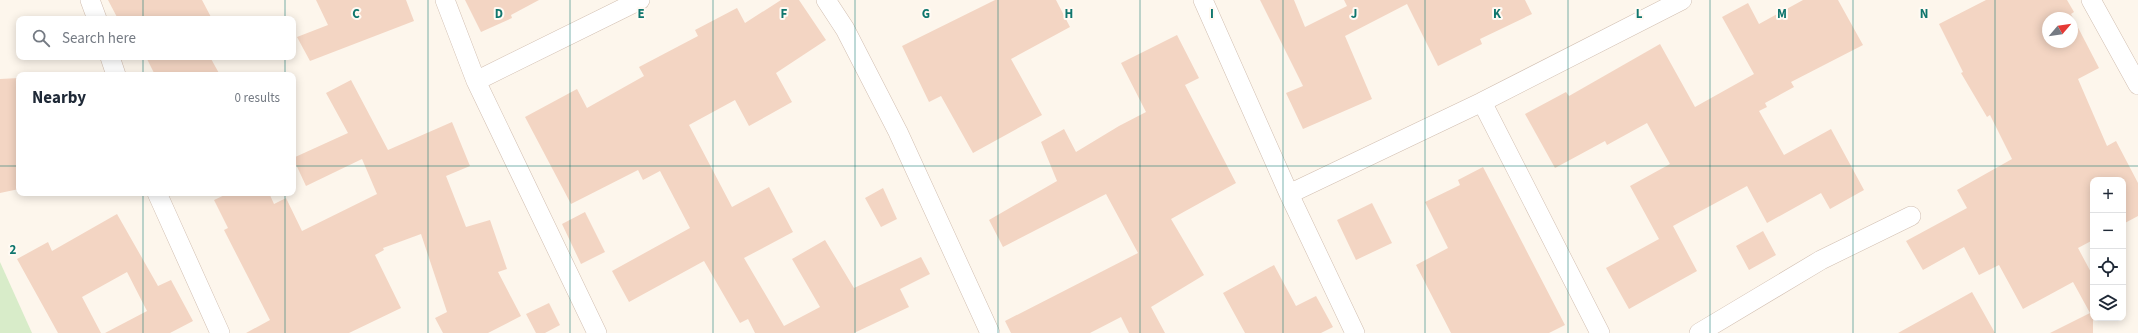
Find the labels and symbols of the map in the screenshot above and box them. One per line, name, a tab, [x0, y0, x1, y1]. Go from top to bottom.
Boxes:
text: C	[352, 5, 360, 23]
text: D	[495, 5, 503, 23]
text: E	[637, 5, 645, 23]
text: F	[781, 5, 788, 23]
text: G	[922, 5, 930, 23]
text: H	[1065, 5, 1073, 23]
text: I	[1210, 5, 1214, 23]
text: J	[1351, 5, 1357, 23]
text: K	[1493, 5, 1502, 23]
text: L	[1636, 5, 1643, 23]
text: M	[1777, 5, 1787, 23]
text: N	[1920, 5, 1928, 23]
north arrow	[2042, 12, 2078, 48]
text: 2	[10, 241, 17, 259]

